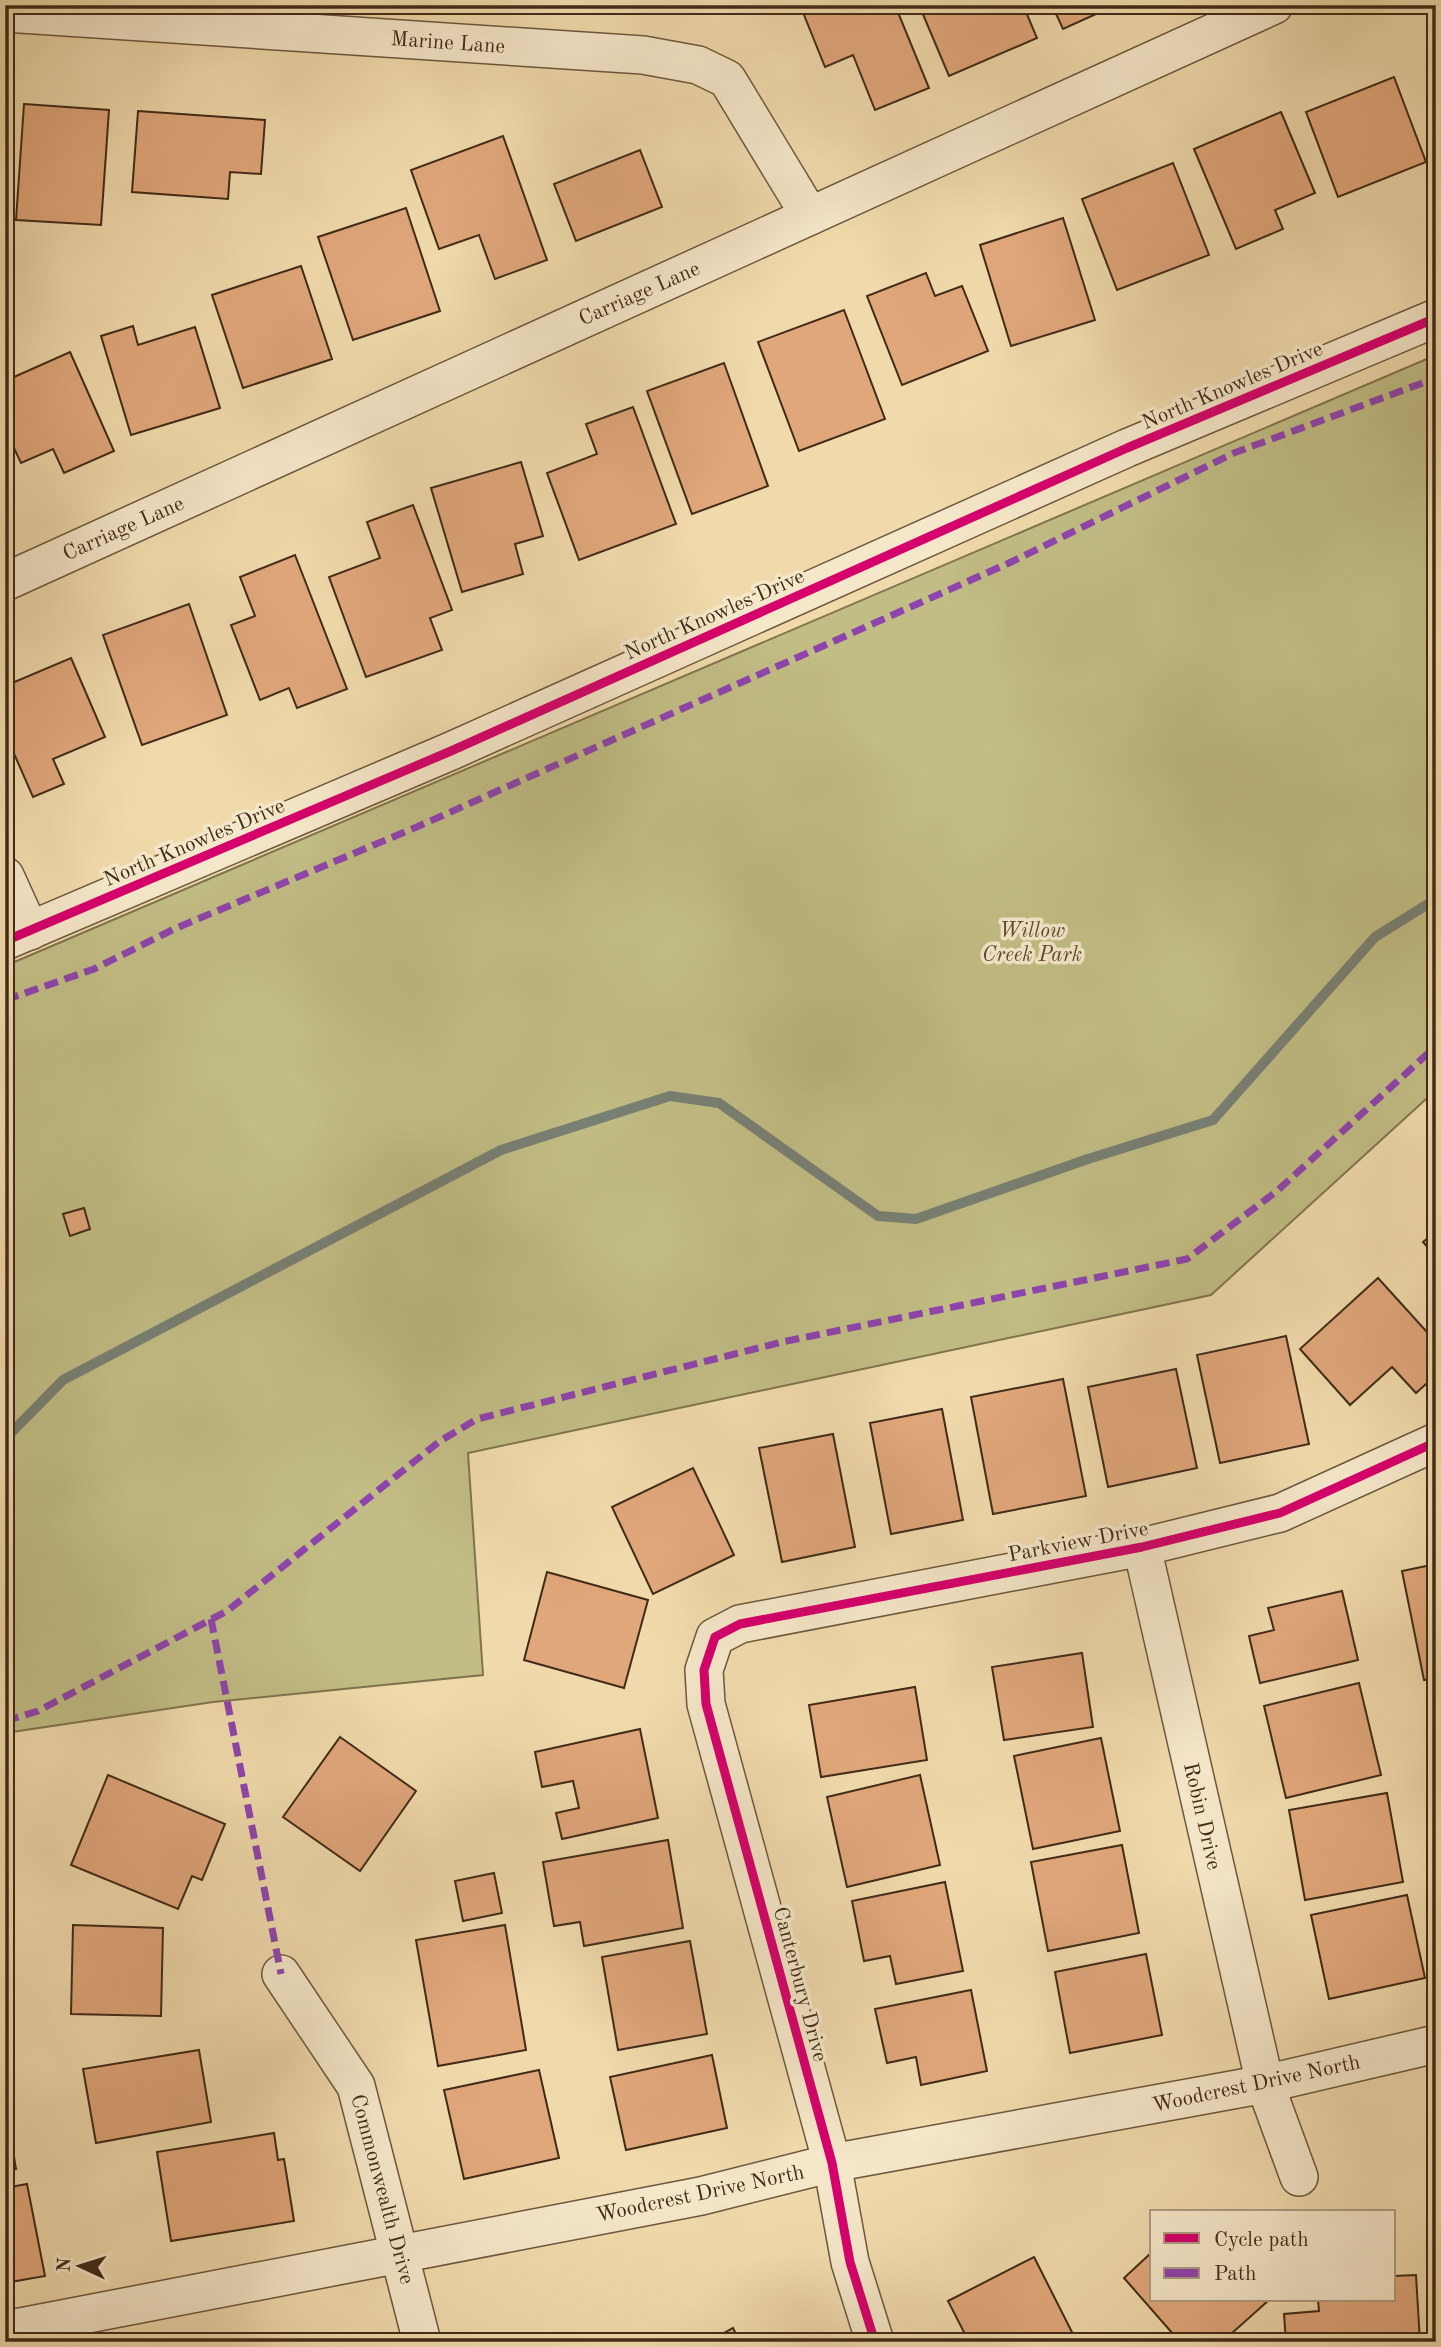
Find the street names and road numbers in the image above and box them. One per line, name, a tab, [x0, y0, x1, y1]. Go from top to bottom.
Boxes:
street label: Marine Lane	[390, 29, 506, 58]
street label: Carriage Lane	[576, 258, 703, 330]
street label: North Knowles Drive	[1139, 339, 1326, 434]
street label: Carriage Lane	[60, 493, 187, 565]
street label: North Knowles Drive	[622, 566, 808, 664]
street label: North Knowles Drive	[101, 796, 288, 891]
street label: Parkview Drive	[1006, 1519, 1150, 1566]
street label: Robin Drive	[1179, 1761, 1224, 1872]
street label: Canterbury Drive	[769, 1905, 830, 2064]
street label: Woodcrest Drive North	[1150, 2052, 1362, 2117]
street label: Commonwealth Drive	[346, 2092, 417, 2287]
street label: Woodcrest Drive North	[594, 2162, 806, 2227]

